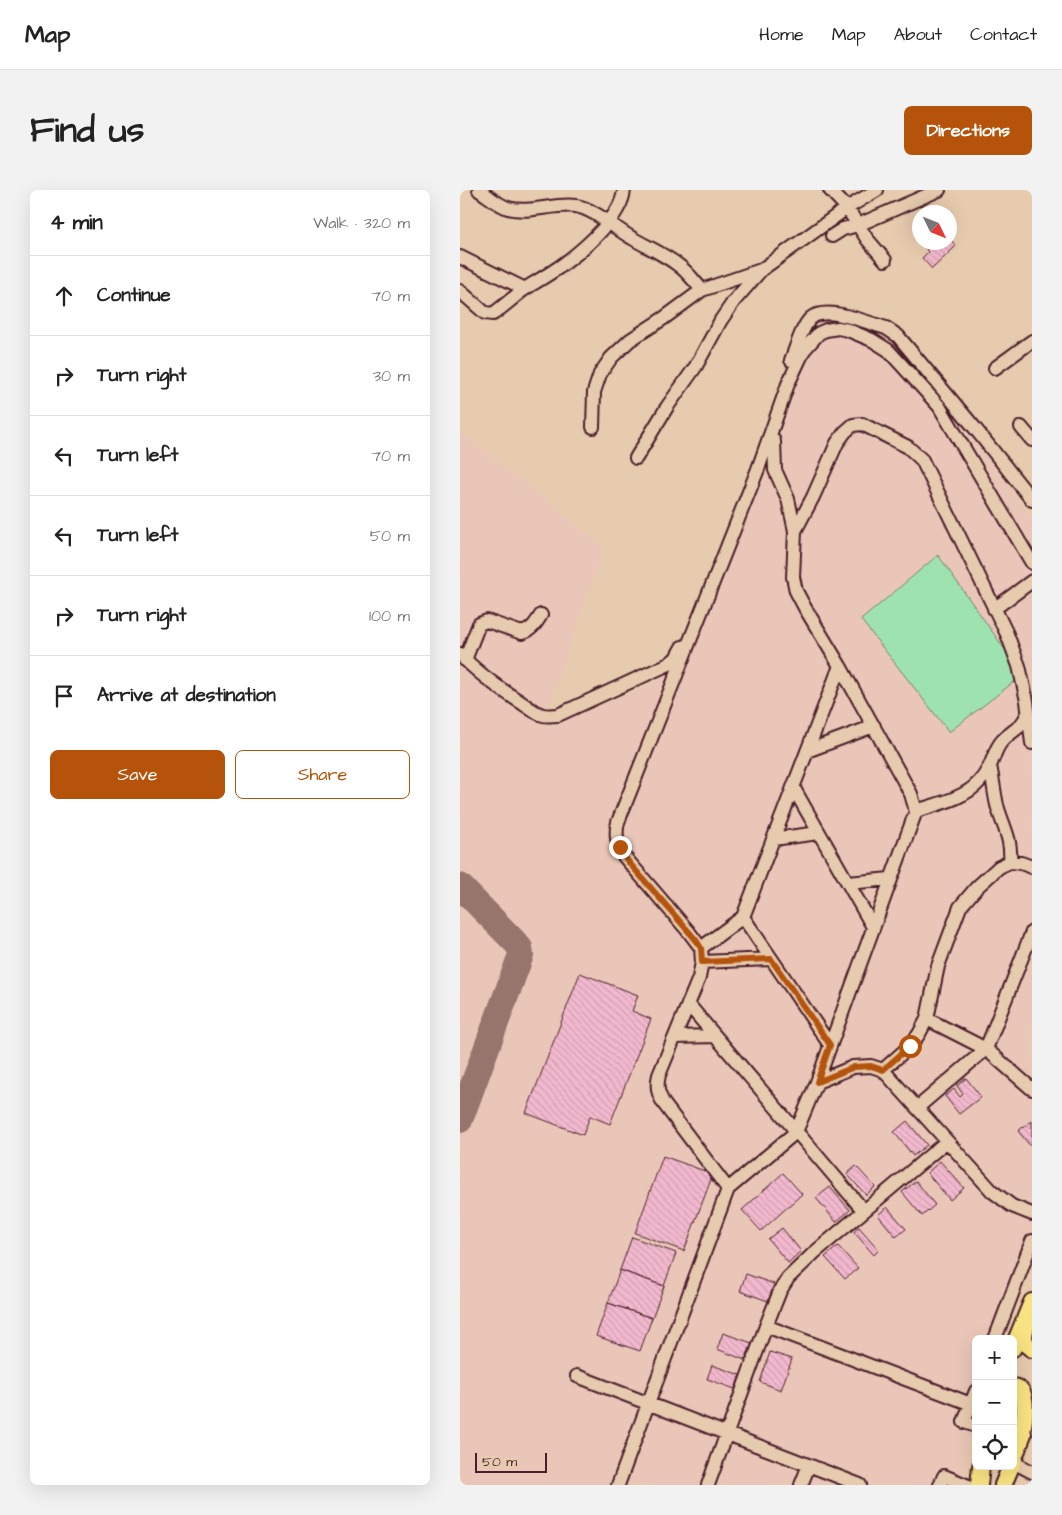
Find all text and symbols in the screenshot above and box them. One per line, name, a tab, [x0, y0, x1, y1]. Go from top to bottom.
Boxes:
text: Map	[25, 18, 70, 52]
text: Home	[759, 22, 804, 47]
text: Map	[832, 22, 866, 47]
text: About	[894, 22, 942, 47]
text: Contact	[970, 22, 1037, 47]
text: Find us	[30, 106, 144, 155]
button: Directions	[904, 106, 1032, 155]
north arrow	[912, 205, 957, 250]
text: 4 min	[50, 208, 103, 237]
text: Walk · 320 m	[313, 212, 410, 234]
icon: ahead	[50, 282, 78, 310]
text: Continue	[97, 282, 171, 309]
text: 70 m	[371, 285, 410, 307]
icon: right	[50, 362, 78, 390]
text: Turn right	[97, 362, 186, 389]
text: 30 m	[373, 365, 410, 387]
icon: left	[50, 442, 78, 470]
text: Turn left	[97, 442, 178, 469]
text: 70 m	[371, 445, 410, 467]
icon: left	[50, 522, 78, 550]
text: Turn left	[97, 522, 178, 549]
text: 50 m	[370, 525, 410, 547]
icon: right	[50, 602, 78, 630]
text: Turn right	[97, 602, 186, 629]
text: 100 m	[369, 605, 410, 627]
icon: arrive	[50, 682, 78, 710]
text: Arrive at destination	[97, 682, 276, 709]
button: Save	[50, 750, 225, 799]
button: Share	[235, 750, 410, 799]
route end	[609, 836, 632, 859]
route start	[899, 1035, 922, 1058]
map controls	[972, 1335, 1017, 1470]
button: +	[972, 1335, 1017, 1380]
button: −	[972, 1380, 1017, 1425]
button: locate	[972, 1425, 1017, 1470]
scale bar	[475, 1450, 548, 1473]
text: 50 m	[482, 1452, 517, 1472]

